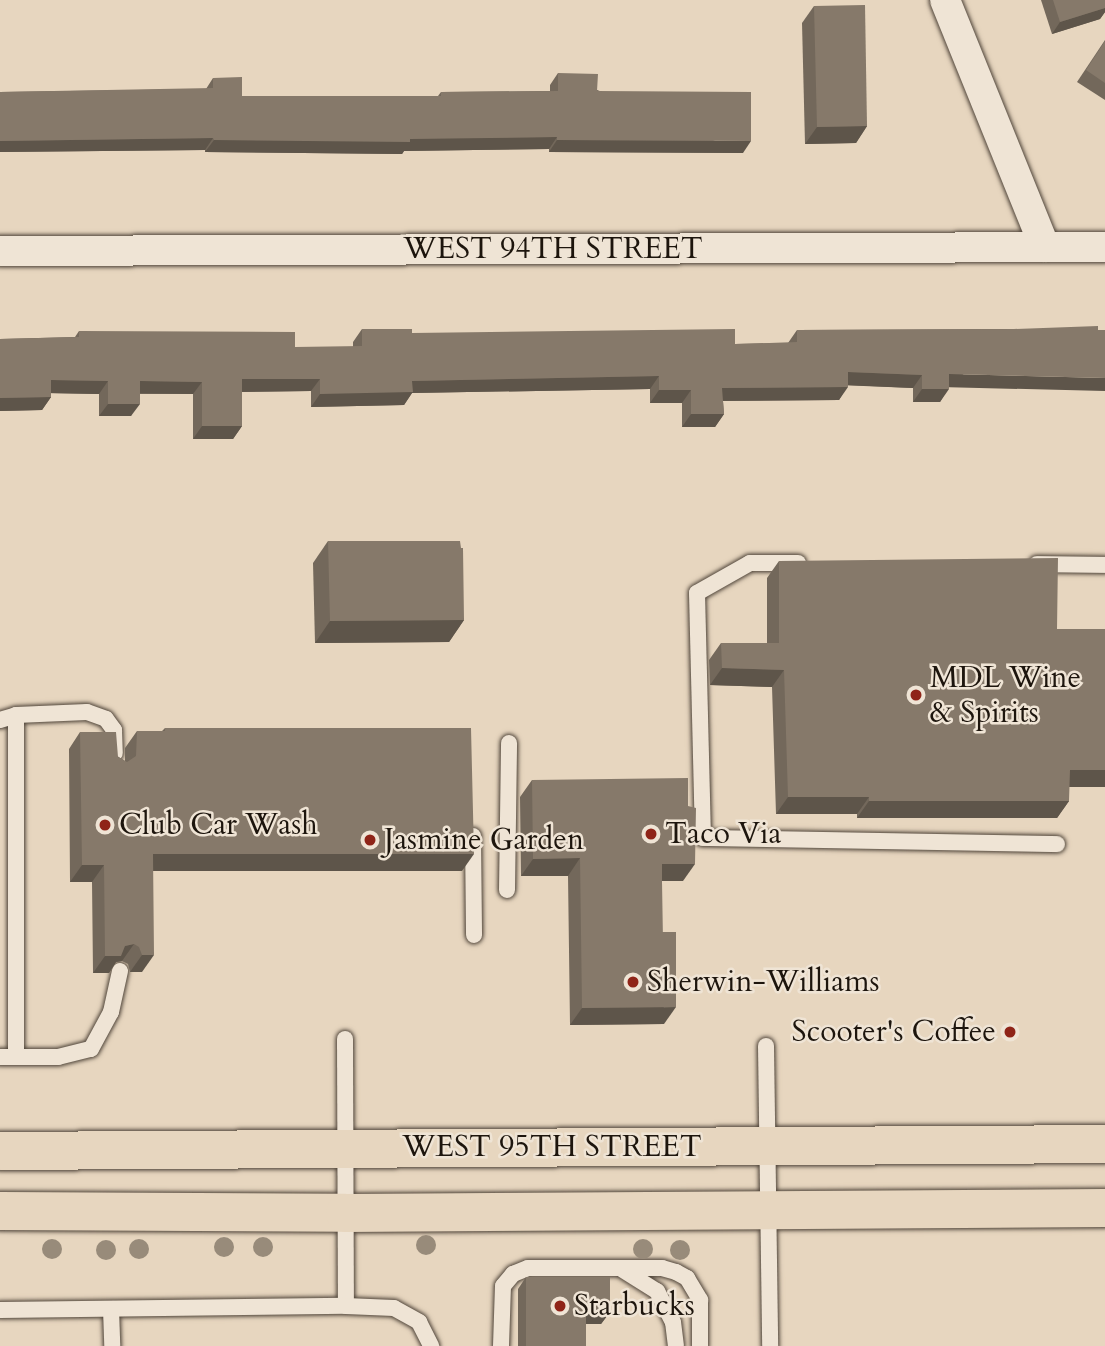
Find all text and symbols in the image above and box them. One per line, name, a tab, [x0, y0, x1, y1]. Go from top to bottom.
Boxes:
street label: WEST 94TH STREET	[403, 231, 703, 267]
place label: MDL Wine & Spirits	[930, 660, 1081, 730]
marker: MDL Wine & Spirits	[908, 687, 924, 703]
place label: Club Car Wash	[119, 807, 318, 843]
place label: Taco Via	[665, 816, 781, 852]
marker: Club Car Wash	[97, 817, 113, 833]
place label: Jasmine Garden	[384, 822, 584, 858]
marker: Taco Via	[643, 826, 659, 842]
marker: Jasmine Garden	[362, 832, 378, 848]
place label: Sherwin-Williams	[647, 964, 880, 1000]
marker: Sherwin-Williams	[625, 974, 641, 990]
place label: Scooter's Coffee	[791, 1014, 996, 1050]
marker: Scooter's Coffee	[1002, 1024, 1018, 1040]
street label: WEST 95TH STREET	[402, 1129, 702, 1165]
place label: Starbucks	[574, 1288, 695, 1324]
marker: Starbucks	[552, 1298, 568, 1314]

